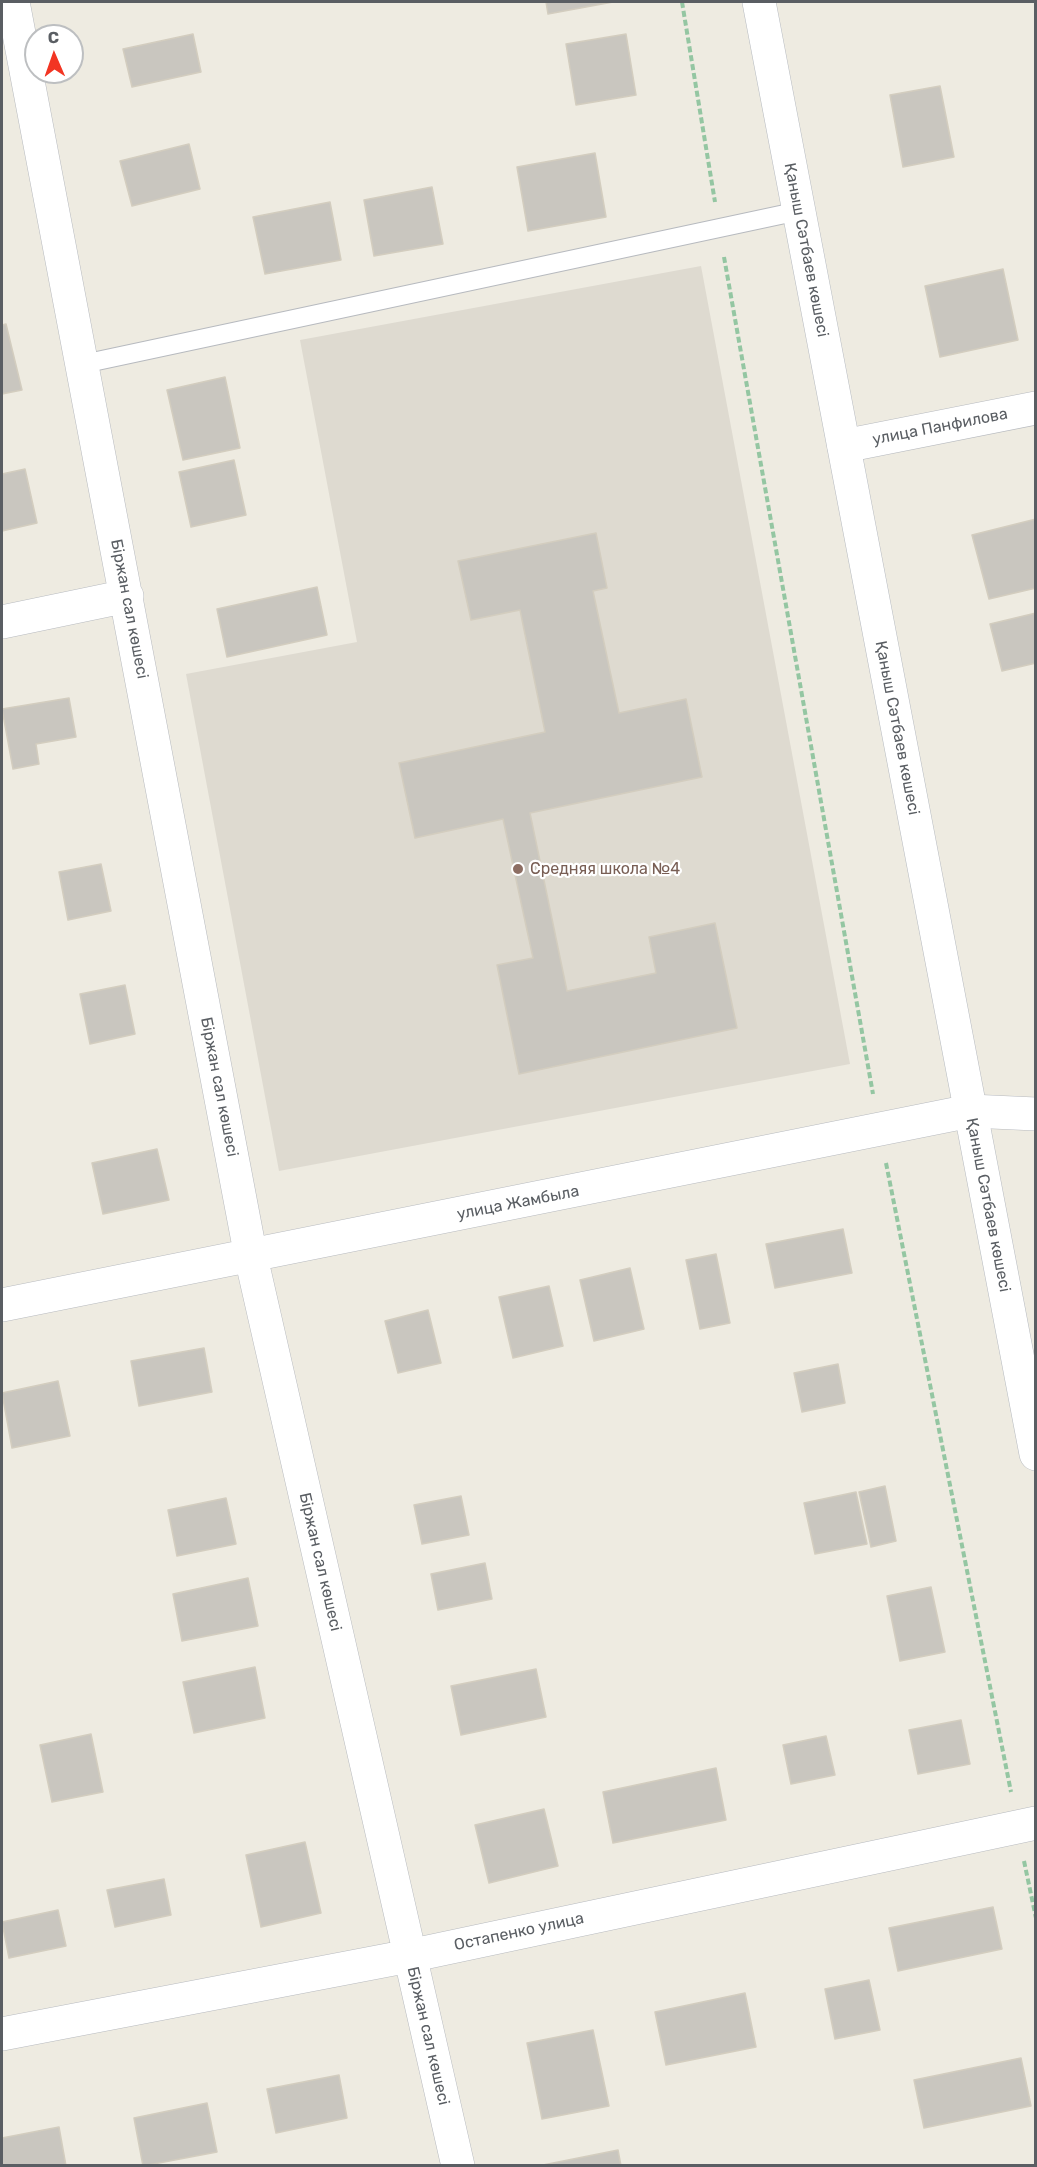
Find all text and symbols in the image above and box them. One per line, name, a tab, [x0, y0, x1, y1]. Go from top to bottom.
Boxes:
north arrow	[24, 24, 84, 84]
text: С	[47, 28, 59, 47]
street label: Қаныш Сәтбаев көшесі	[780, 161, 832, 339]
street label: улица Панфилова	[871, 404, 1009, 450]
street label: Біржан сал көшесі	[106, 538, 152, 680]
street label: Қаныш Сәтбаев көшесі	[871, 639, 923, 817]
place label: Средняя школа №4	[530, 859, 680, 879]
marker: Средняя школа №4	[511, 862, 525, 876]
street label: Біржан сал көшесі	[196, 1016, 242, 1158]
street label: Қаныш Сәтбаев көшесі	[962, 1116, 1014, 1294]
street label: улица Жамбыла	[455, 1182, 581, 1224]
street label: Біржан сал көшесі	[295, 1491, 345, 1633]
street label: Остапенко улица	[452, 1909, 586, 1955]
street label: Біржан сал көшесі	[403, 1965, 453, 2107]

